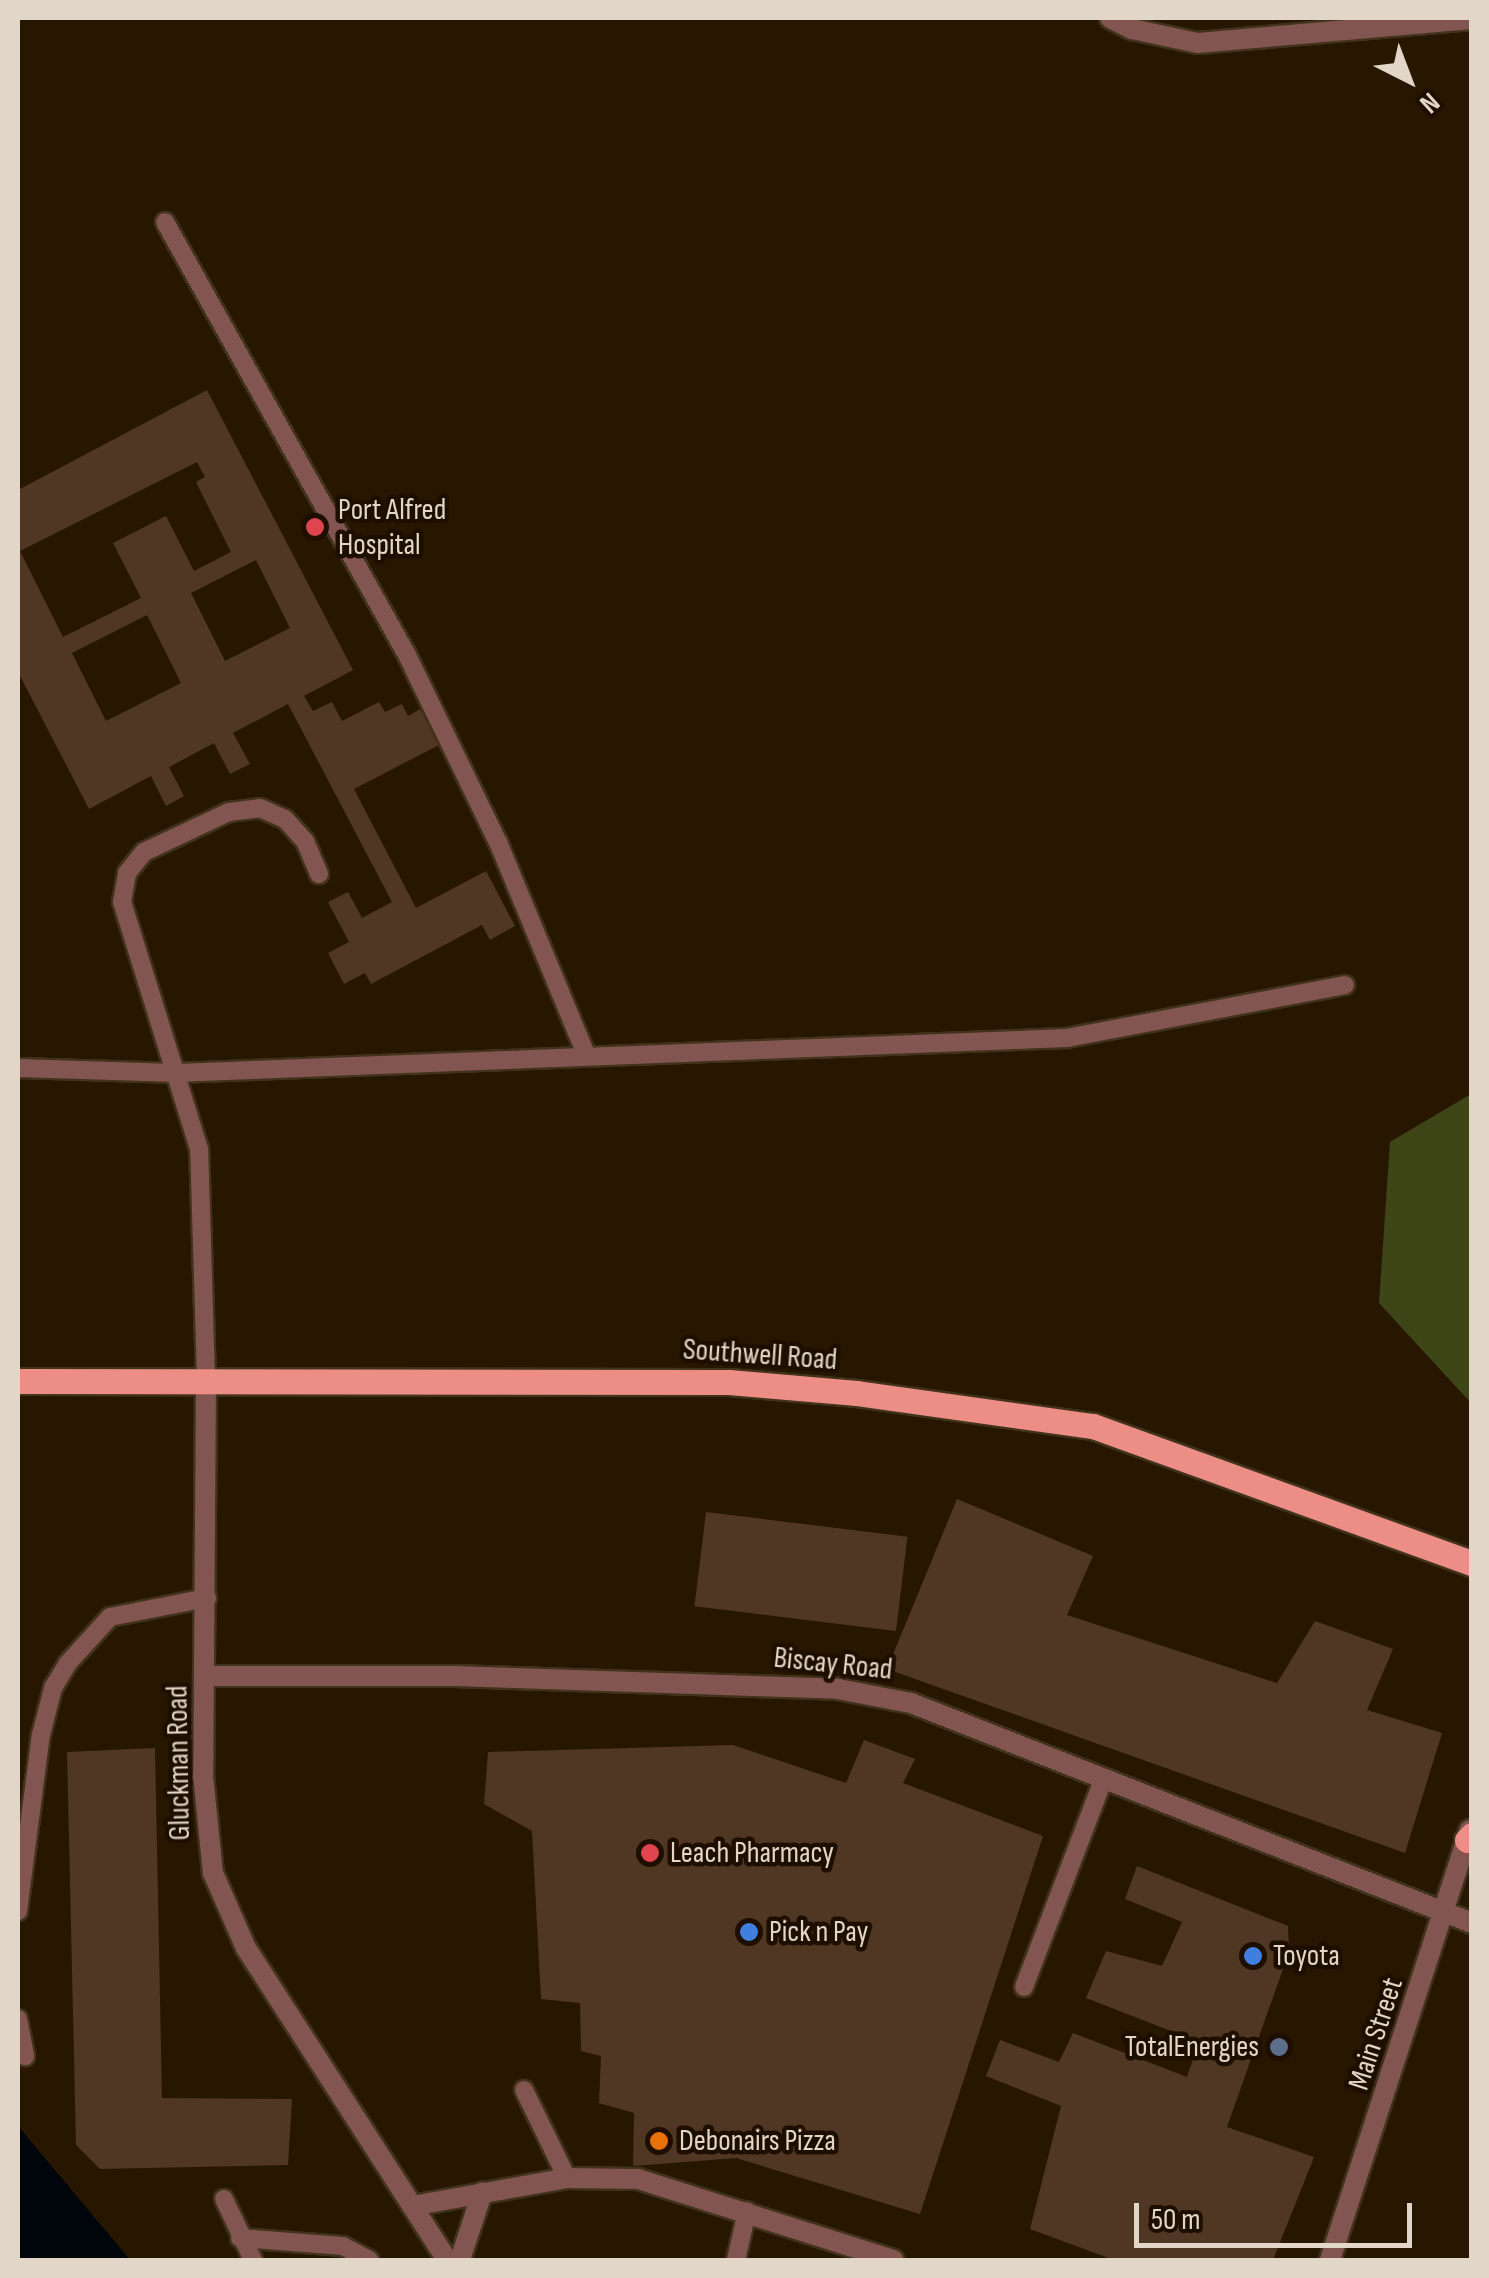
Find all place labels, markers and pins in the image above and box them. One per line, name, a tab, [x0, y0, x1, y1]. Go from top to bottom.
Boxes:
place label: Port Alfred Hospital	[338, 492, 446, 562]
marker: Port Alfred Hospital	[302, 514, 328, 540]
place label: Leach Pharmacy	[670, 1835, 834, 1871]
marker: Leach Pharmacy	[639, 1842, 661, 1864]
place label: Pick n Pay	[769, 1914, 868, 1950]
marker: Pick n Pay	[738, 1921, 760, 1943]
place label: Toyota	[1273, 1938, 1340, 1974]
marker: Toyota	[1242, 1945, 1264, 1967]
place label: TotalEnergies	[1125, 2029, 1259, 2065]
marker: TotalEnergies	[1268, 2036, 1290, 2058]
place label: Debonairs Pizza	[679, 2123, 836, 2159]
marker: Debonairs Pizza	[648, 2130, 670, 2152]

